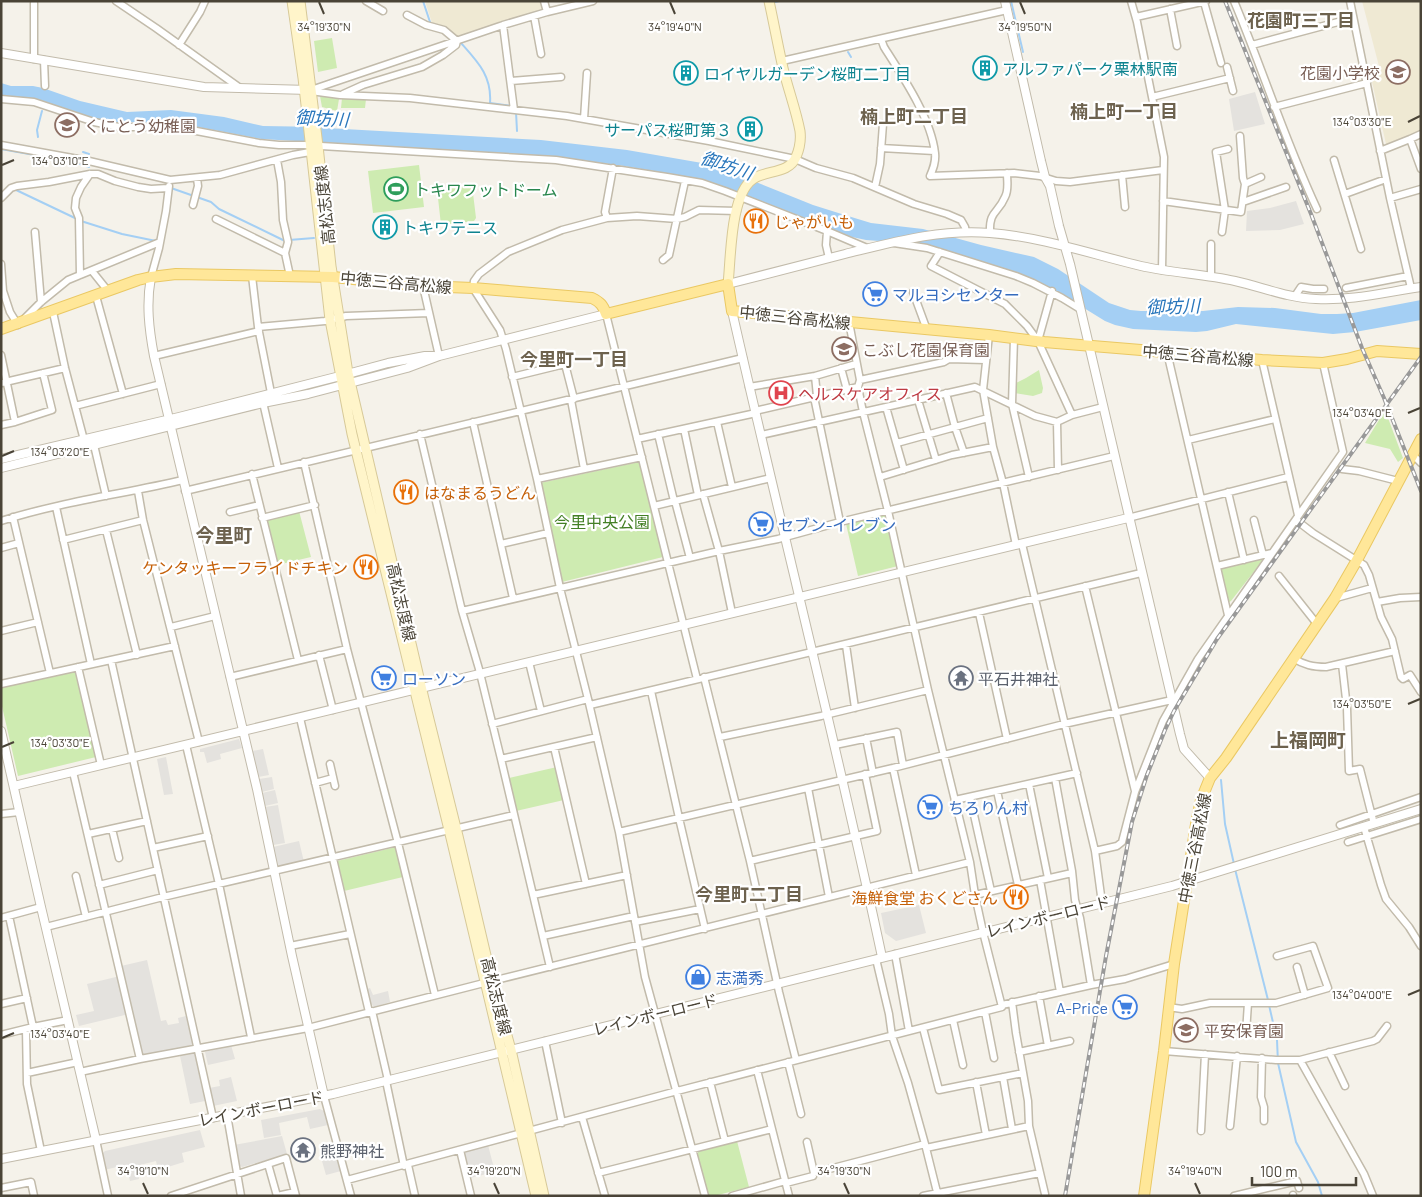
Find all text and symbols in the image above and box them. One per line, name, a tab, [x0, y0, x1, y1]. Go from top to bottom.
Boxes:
district label: 花園町三丁目	[1247, 9, 1355, 31]
text: 34°19'30"N	[297, 19, 351, 33]
text: 34°19'40"N	[648, 19, 702, 33]
text: 34°19'50"N	[998, 19, 1052, 33]
building icon: アルファパーク栗林駅南	[972, 55, 998, 81]
place label: アルファパーク栗林駅南	[1002, 59, 1178, 78]
school or university icon: 花園小学校	[1385, 59, 1411, 85]
building icon: ロイヤルガーデン桜町二丁目	[673, 60, 699, 86]
place label: 花園小学校	[1300, 63, 1380, 82]
place label: ロイヤルガーデン桜町二丁目	[704, 64, 911, 83]
district label: 楠上町一丁目	[1070, 100, 1178, 122]
district label: 楠上町二丁目	[860, 105, 968, 127]
water label: 御坊川	[294, 106, 352, 131]
school or university icon: くにとう幼稚園	[54, 112, 80, 138]
text: 134°03'30"E	[1332, 114, 1392, 128]
place label: くにとう幼稚園	[84, 116, 196, 135]
building icon: サーパス桜町第３	[737, 116, 763, 142]
place label: サーパス桜町第３	[604, 120, 732, 139]
water label: 御坊川	[698, 146, 758, 184]
text: 134°03'10"E	[31, 153, 89, 167]
street label: 高松志度線	[310, 164, 338, 246]
sports icon: トキワフットドーム	[383, 176, 409, 202]
place label: トキワフットドーム	[414, 180, 558, 199]
restaurant icon: じゃがいも	[743, 208, 769, 234]
place label: じゃがいも	[774, 212, 854, 231]
building icon: トキワテニス	[372, 214, 398, 240]
place label: トキワテニス	[402, 218, 498, 237]
street label: 中徳三谷高松線	[339, 268, 453, 296]
supermarket icon: マルヨシセンター	[862, 281, 888, 307]
place label: マルヨシセンター	[892, 285, 1020, 304]
water label: 御坊川	[1146, 294, 1202, 318]
street label: 中徳三谷高松線	[738, 302, 852, 332]
school or university icon: こぶし花園保育園	[831, 336, 857, 362]
place label: こぶし花園保育園	[862, 340, 990, 359]
street label: 中徳三谷高松線	[1141, 341, 1255, 369]
district label: 今里町一丁目	[520, 348, 628, 370]
hospital icon: ヘルスケアオフィス	[768, 380, 794, 406]
place label: ヘルスケアオフィス	[798, 384, 942, 403]
text: 134°03'40"E	[1332, 405, 1392, 419]
text: 134°03'20"E	[30, 444, 90, 458]
restaurant icon: はなまるうどん	[393, 479, 419, 505]
place label: はなまるうどん	[424, 483, 536, 502]
supermarket icon: セブン-イレブン	[748, 511, 774, 537]
park label: 今里中央公園	[554, 512, 650, 531]
place label: セブン-イレブン	[778, 515, 896, 534]
district label: 今里町	[195, 523, 253, 546]
restaurant icon: ケンタッキーフライドチキン	[353, 554, 379, 580]
place label: ケンタッキーフライドチキン	[142, 558, 348, 577]
street label: 高松志度線	[384, 561, 420, 643]
supermarket icon: ローソン	[371, 665, 397, 691]
temple icon: 平石井神社	[948, 665, 974, 691]
place label: ローソン	[402, 669, 466, 688]
place label: 平石井神社	[978, 669, 1058, 688]
text: 134°03'50"E	[1332, 696, 1392, 710]
district label: 上福岡町	[1270, 728, 1346, 751]
text: 134°03'30"E	[30, 735, 90, 749]
street label: 中徳三谷高松線	[1174, 791, 1214, 905]
supermarket icon: ちろりん村	[917, 794, 943, 820]
place label: ちろりん村	[948, 798, 1028, 817]
district label: 今里町二丁目	[695, 883, 803, 905]
restaurant icon: 海鮮食堂 おくどさん	[1003, 884, 1029, 910]
place label: 海鮮食堂 おくどさん	[851, 888, 998, 907]
street label: レインボーロード	[984, 891, 1112, 941]
street label: 高松志度線	[478, 955, 516, 1037]
shop icon: 志満秀	[685, 964, 711, 990]
place label: 志満秀	[716, 968, 764, 987]
text: 134°04'00"E	[1332, 987, 1392, 1001]
street label: レインボーロード	[591, 989, 719, 1039]
supermarket icon: A-Price	[1112, 994, 1138, 1020]
place label: A-Price	[1056, 998, 1108, 1017]
school or university icon: 平安保育園	[1173, 1017, 1199, 1043]
place label: 平安保育園	[1204, 1021, 1284, 1040]
text: 134°03'40"E	[30, 1026, 90, 1040]
street label: レインボーロード	[196, 1086, 326, 1130]
temple icon: 熊野神社	[290, 1137, 316, 1163]
place label: 熊野神社	[320, 1141, 384, 1160]
scale bar	[1252, 1154, 1356, 1186]
text: 100 m	[1260, 1162, 1298, 1180]
text: 34°19'10"N	[117, 1163, 169, 1177]
text: 34°19'20"N	[467, 1163, 521, 1177]
text: 34°19'30"N	[817, 1163, 871, 1177]
text: 34°19'40"N	[1168, 1163, 1222, 1177]

